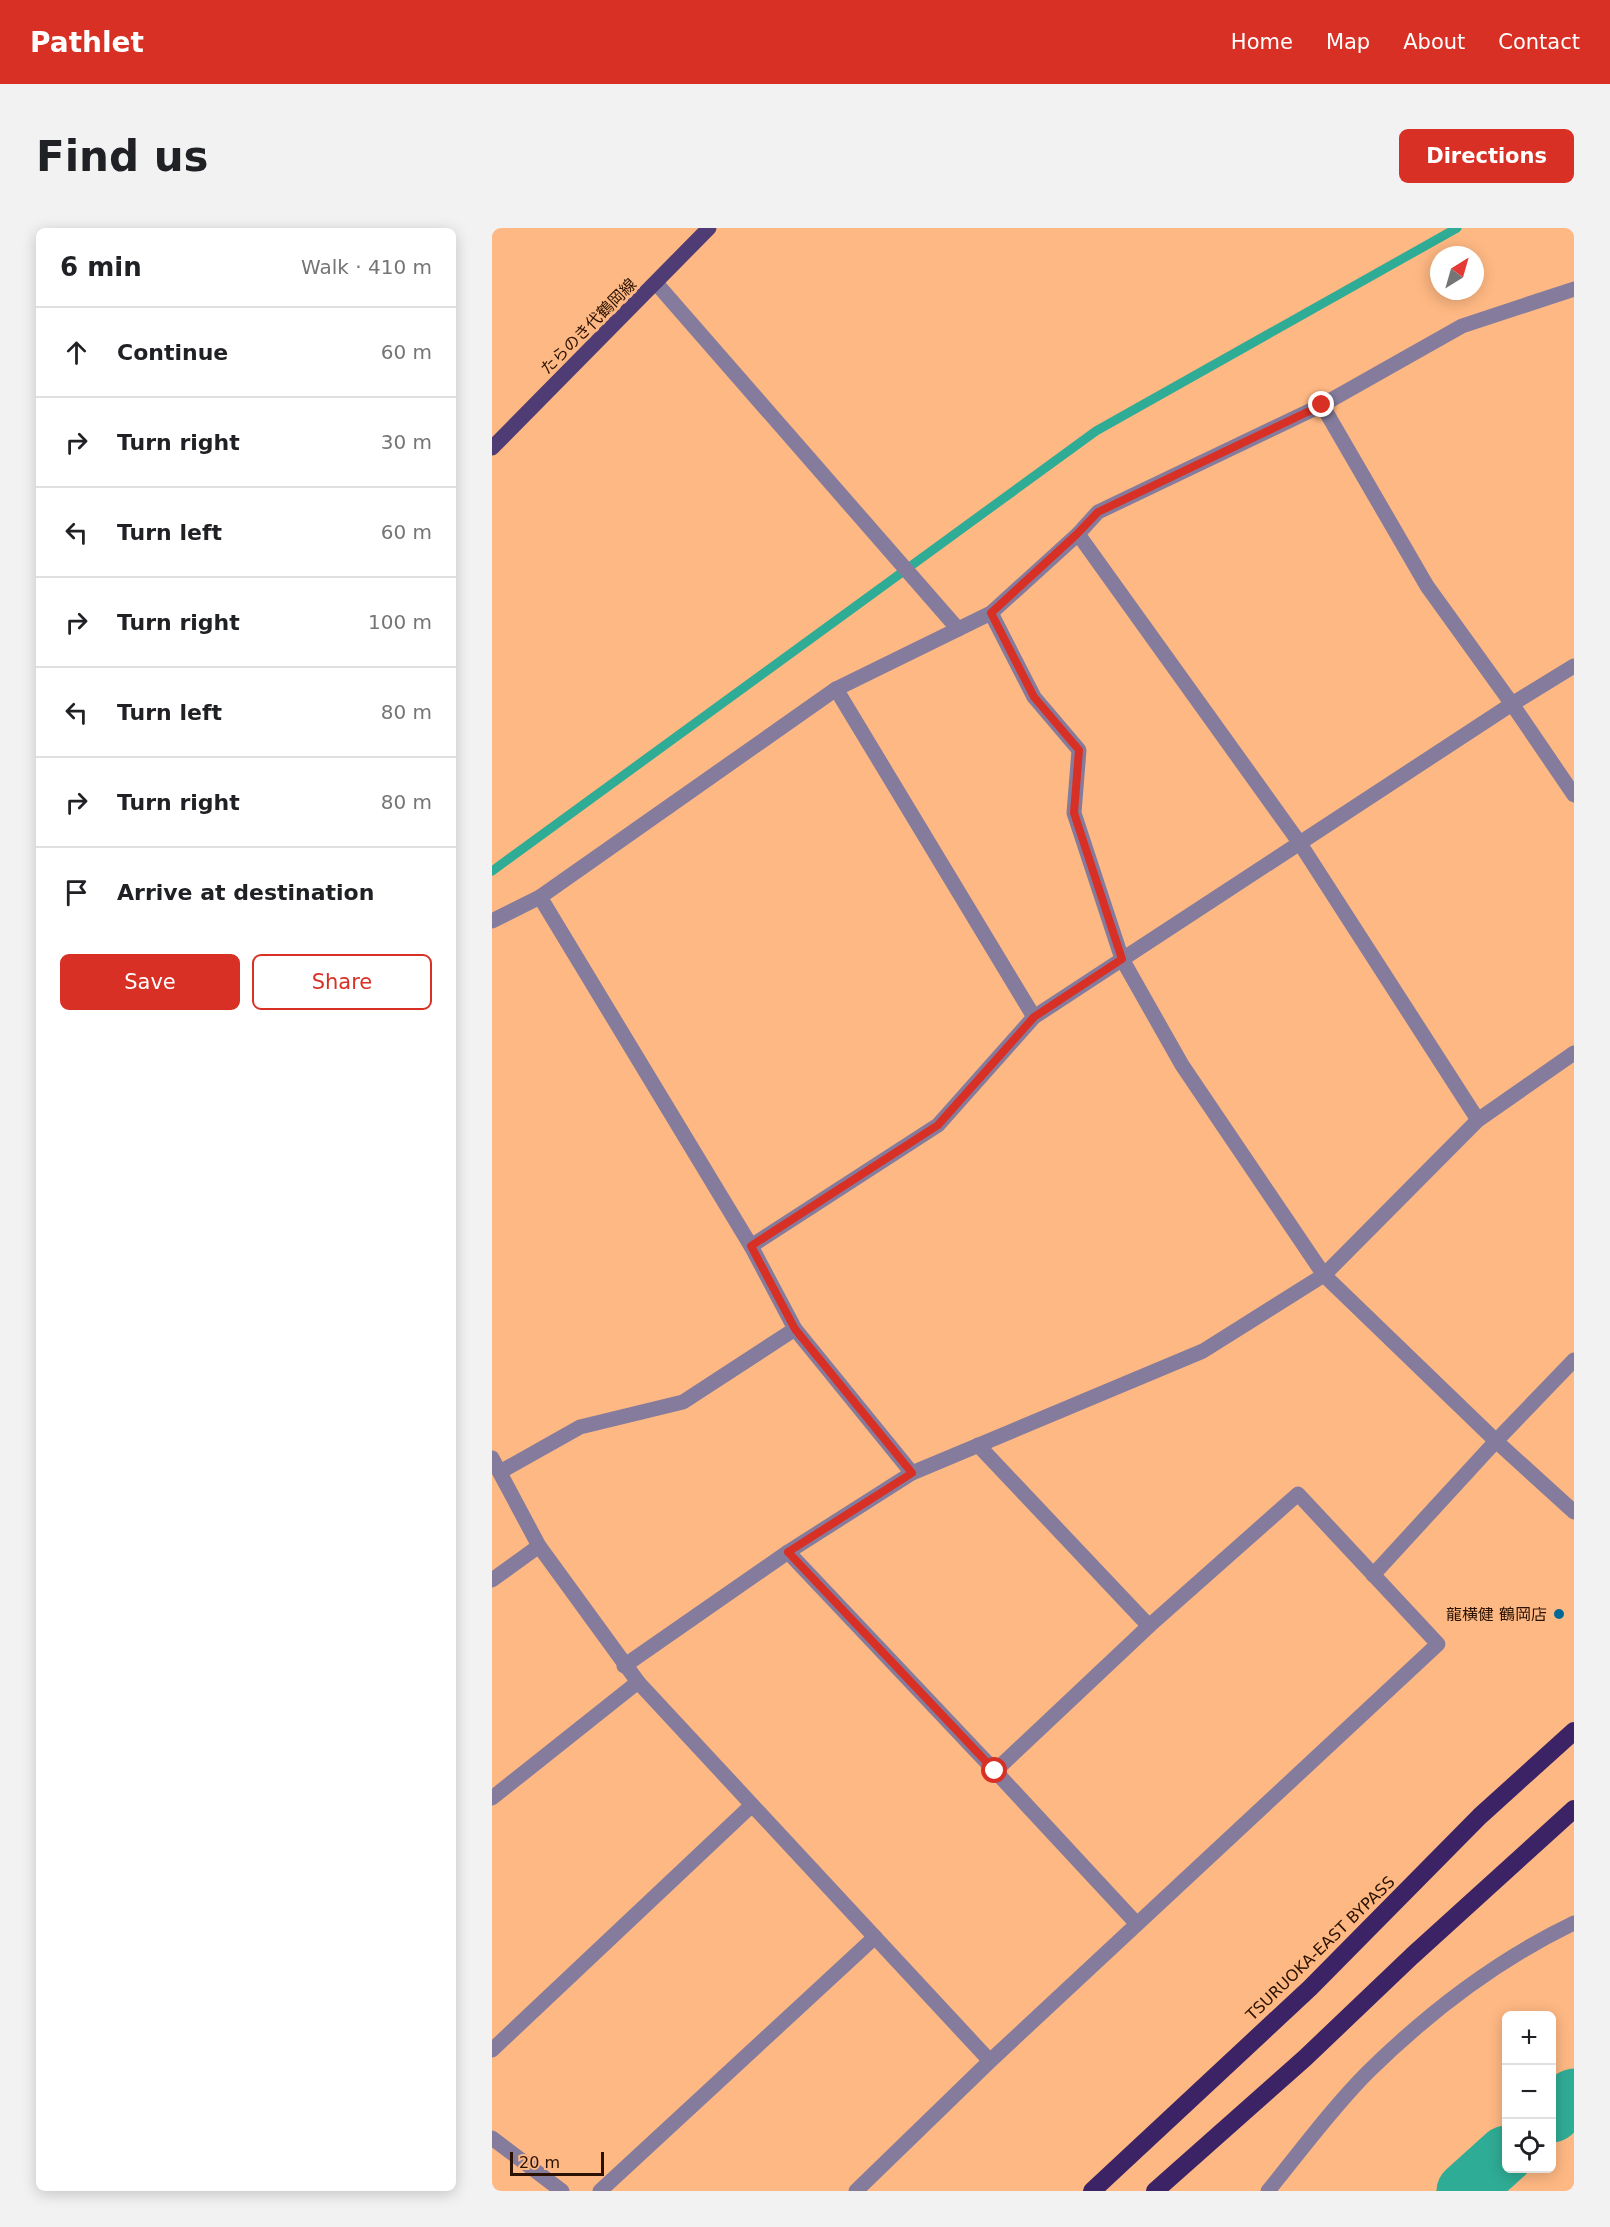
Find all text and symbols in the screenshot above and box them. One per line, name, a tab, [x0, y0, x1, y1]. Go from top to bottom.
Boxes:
text: Pathlet	[30, 26, 144, 59]
text: Home	[1231, 30, 1293, 54]
text: Map	[1326, 30, 1370, 54]
text: About	[1403, 30, 1465, 54]
text: Contact	[1498, 30, 1580, 54]
button: Directions	[1399, 129, 1574, 183]
text: Find us	[36, 132, 209, 181]
north arrow	[1430, 246, 1484, 300]
text: 6 min	[60, 252, 142, 282]
text: Walk · 410 m	[301, 255, 432, 279]
street label: たらのき代鶴岡線	[537, 275, 640, 378]
icon: ahead	[60, 336, 93, 369]
text: Continue	[117, 340, 228, 365]
text: 60 m	[381, 340, 432, 364]
route end	[1308, 391, 1334, 417]
icon: right	[60, 426, 93, 459]
text: Turn right	[117, 430, 240, 455]
text: 30 m	[381, 430, 432, 454]
icon: left	[60, 516, 93, 549]
text: Turn left	[117, 520, 222, 545]
text: 60 m	[381, 520, 432, 544]
icon: right	[60, 606, 93, 639]
text: Turn right	[117, 610, 240, 635]
text: 100 m	[368, 610, 432, 634]
icon: left	[60, 696, 93, 729]
text: Turn left	[117, 700, 222, 725]
text: 80 m	[381, 700, 432, 724]
icon: right	[60, 786, 93, 819]
text: Turn right	[117, 790, 240, 815]
text: 80 m	[381, 790, 432, 814]
icon: arrive	[60, 876, 93, 909]
text: Arrive at destination	[117, 880, 374, 905]
button: Save	[60, 954, 240, 1010]
button: Share	[252, 954, 432, 1010]
place label: 龍横健 鶴岡店	[1446, 1605, 1547, 1624]
marker: 龍横健 鶴岡店	[1552, 1607, 1566, 1621]
route start	[981, 1757, 1007, 1783]
street label: TSURUOKA-EAST BYPASS	[1241, 1872, 1399, 2025]
map controls	[1502, 2011, 1556, 2173]
button: +	[1502, 2011, 1556, 2065]
button: −	[1502, 2065, 1556, 2119]
button: locate	[1502, 2119, 1556, 2173]
scale bar	[510, 2149, 604, 2176]
text: 20 m	[519, 2153, 560, 2172]

